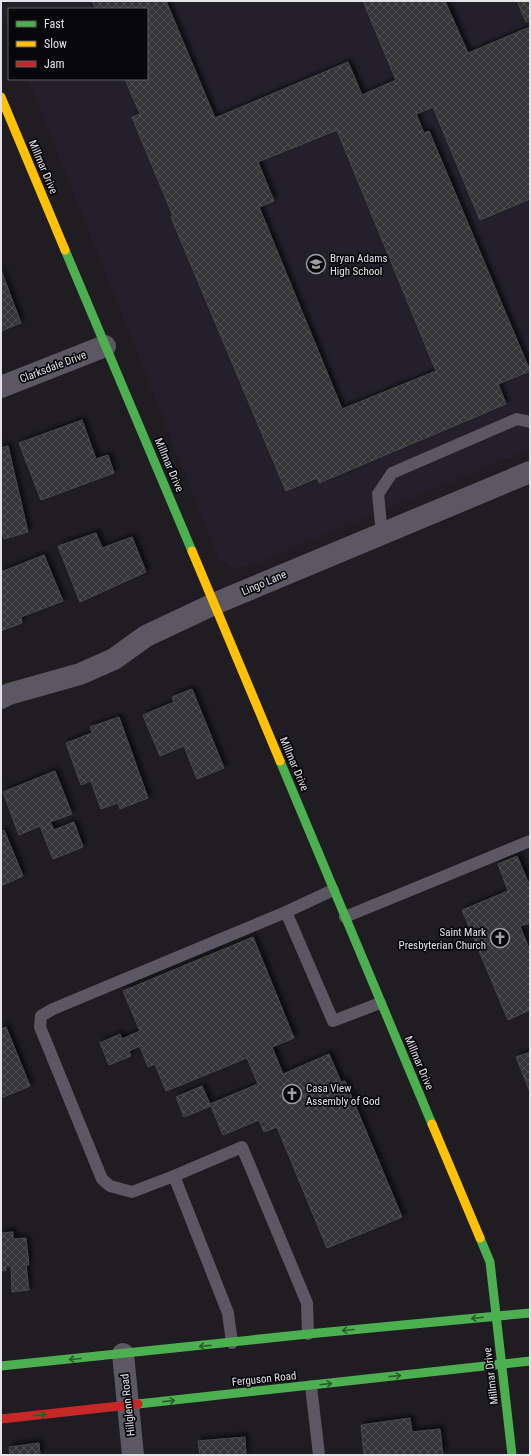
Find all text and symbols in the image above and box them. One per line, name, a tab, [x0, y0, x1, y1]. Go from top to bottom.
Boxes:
legend	[8, 8, 148, 80]
text: Fast	[44, 17, 65, 31]
text: Slow	[44, 37, 67, 51]
text: Jam	[44, 57, 65, 71]
street label: Millmar Drive	[26, 138, 60, 196]
place label: Bryan Adams High School	[330, 252, 387, 278]
school or university icon: Bryan Adams High School	[305, 253, 327, 275]
street label: Clarksdale Drive	[18, 348, 88, 386]
street label: Millmar Drive	[152, 436, 186, 494]
street label: Lingo Lane	[240, 568, 288, 598]
street label: Millmar Drive	[277, 735, 311, 793]
place label: Saint Mark Presbyterian Church	[399, 926, 486, 952]
church icon: Saint Mark Presbyterian Church	[489, 927, 511, 949]
street label: Millmar Drive	[402, 1034, 436, 1092]
place label: Casa View Assembly of God	[306, 1082, 380, 1108]
church icon: Casa View Assembly of God	[281, 1083, 303, 1105]
one-way arrow	[471, 1315, 484, 1322]
one-way arrow	[342, 1327, 355, 1334]
one-way arrow	[199, 1342, 212, 1349]
street label: Millmar Drive	[481, 1347, 501, 1405]
one-way arrow	[69, 1355, 82, 1362]
street label: Ferguson Road	[231, 1369, 297, 1389]
one-way arrow	[388, 1372, 401, 1379]
street label: Hillglenn Road	[118, 1373, 138, 1437]
one-way arrow	[319, 1380, 332, 1388]
one-way arrow	[162, 1397, 175, 1405]
one-way arrow	[33, 1411, 46, 1419]

